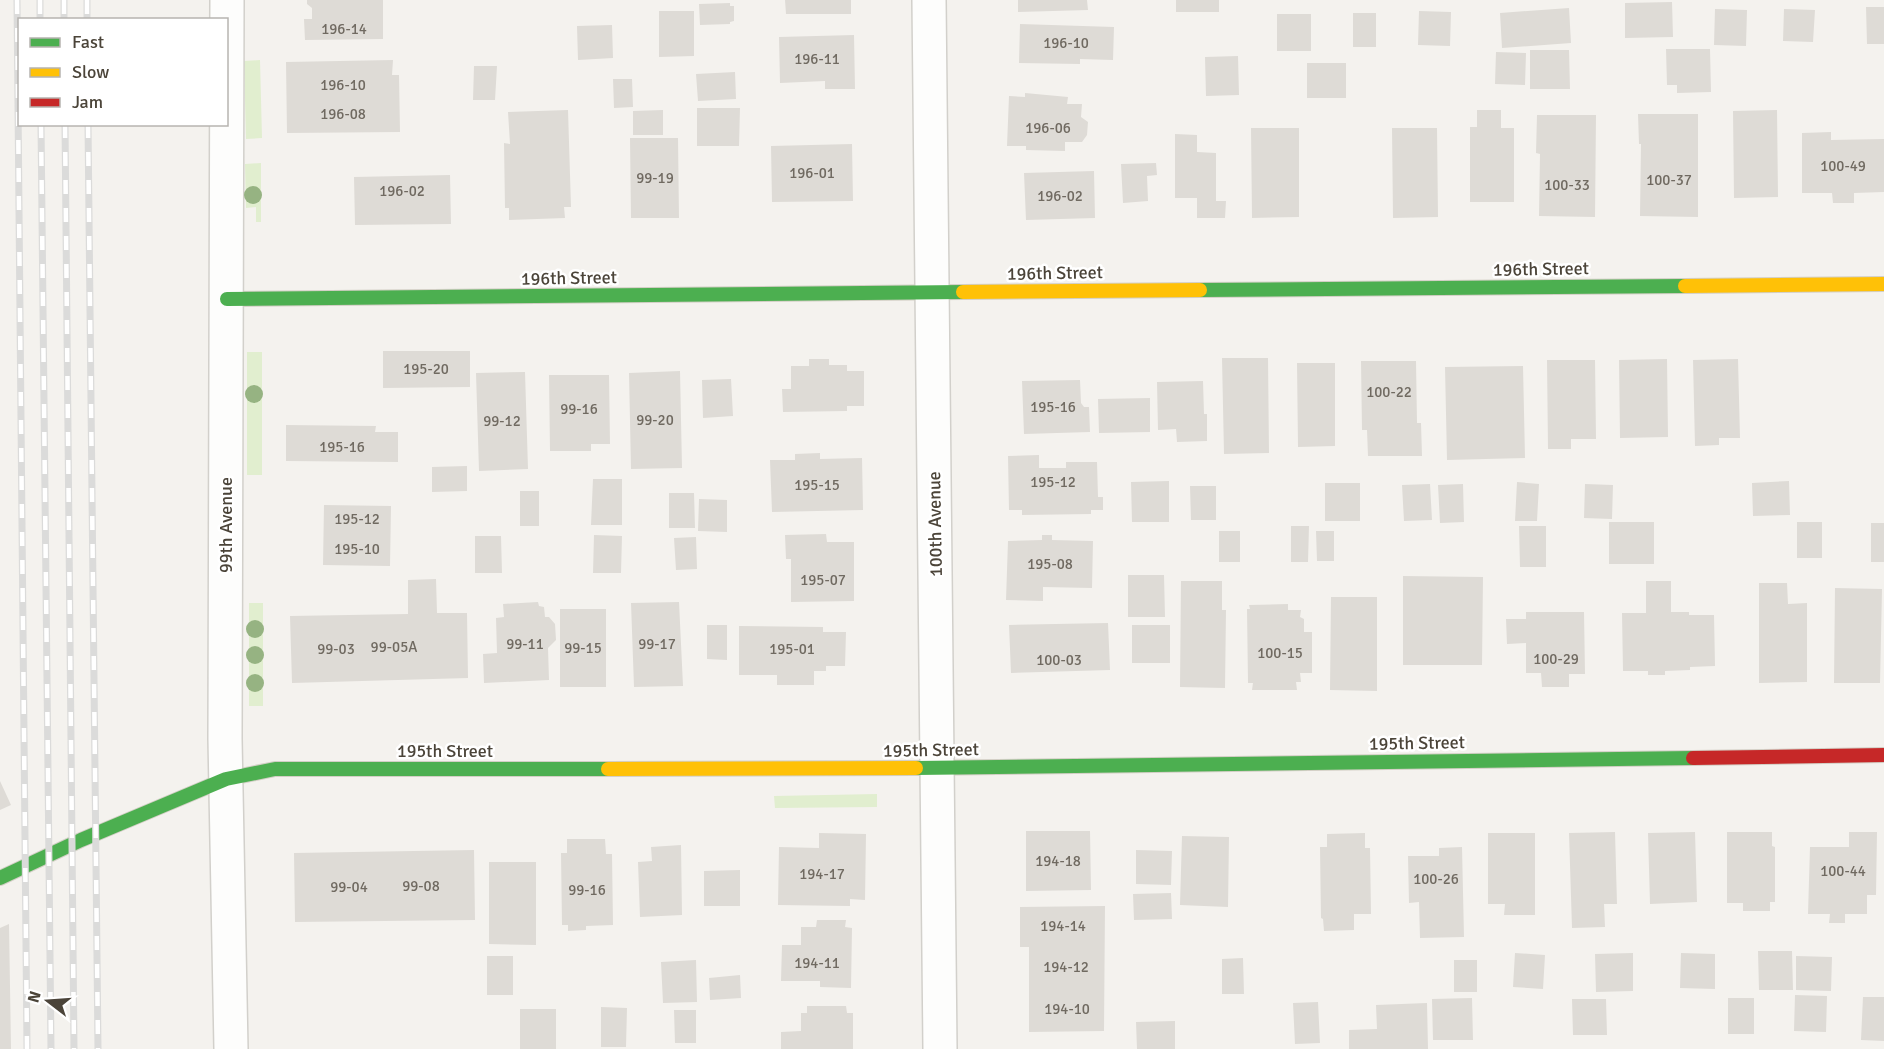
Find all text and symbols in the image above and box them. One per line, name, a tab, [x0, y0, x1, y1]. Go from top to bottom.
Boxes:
legend	[18, 18, 228, 126]
house number: 196-14	[321, 20, 367, 38]
text: Fast	[72, 31, 104, 53]
house number: 196-10	[1043, 34, 1089, 52]
house number: 196-11	[794, 50, 840, 68]
text: Slow	[72, 61, 109, 83]
house number: 196-10	[320, 76, 366, 94]
text: Jam	[72, 91, 103, 113]
house number: 196-08	[320, 105, 366, 123]
house number: 196-06	[1025, 119, 1071, 137]
house number: 100-49	[1820, 157, 1866, 175]
house number: 196-01	[789, 164, 835, 182]
house number: 99-19	[636, 169, 674, 187]
house number: 100-37	[1646, 171, 1692, 189]
house number: 100-33	[1544, 176, 1590, 194]
house number: 196-02	[379, 182, 425, 200]
house number: 196-02	[1037, 187, 1083, 205]
street label: 196th Street	[1493, 257, 1589, 281]
street label: 196th Street	[1007, 261, 1103, 285]
street label: 196th Street	[521, 266, 617, 290]
house number: 195-20	[403, 360, 449, 378]
house number: 100-22	[1366, 383, 1412, 401]
house number: 195-16	[1030, 398, 1076, 416]
house number: 99-16	[560, 400, 598, 418]
house number: 99-20	[636, 411, 674, 429]
house number: 99-12	[483, 412, 521, 430]
house number: 195-16	[319, 438, 365, 456]
street label: 100th Avenue	[923, 471, 947, 577]
house number: 195-12	[1030, 473, 1076, 491]
house number: 195-15	[794, 476, 840, 494]
street label: 99th Avenue	[215, 477, 237, 573]
house number: 195-12	[334, 510, 380, 528]
house number: 195-10	[334, 540, 380, 558]
house number: 195-08	[1027, 555, 1073, 573]
house number: 195-07	[800, 571, 846, 589]
house number: 99-11	[506, 635, 544, 653]
house number: 99-17	[638, 635, 676, 653]
house number: 99-05A	[371, 638, 417, 656]
house number: 99-15	[564, 639, 602, 657]
house number: 99-03	[317, 640, 355, 658]
house number: 195-01	[769, 640, 815, 658]
house number: 100-15	[1257, 644, 1303, 662]
house number: 100-29	[1533, 650, 1579, 668]
house number: 100-03	[1036, 651, 1082, 669]
street label: 195th Street	[1369, 731, 1465, 755]
street label: 195th Street	[883, 738, 979, 762]
street label: 195th Street	[397, 740, 493, 762]
house number: 194-18	[1035, 852, 1081, 870]
house number: 100-44	[1820, 862, 1866, 880]
house number: 194-17	[799, 865, 845, 883]
house number: 100-26	[1413, 870, 1459, 888]
house number: 99-08	[402, 877, 440, 895]
house number: 99-04	[330, 878, 368, 896]
house number: 99-16	[568, 881, 606, 899]
house number: 194-14	[1040, 917, 1086, 935]
house number: 194-11	[794, 954, 840, 972]
house number: 194-12	[1043, 958, 1089, 976]
north arrow	[18, 971, 78, 1031]
text: N	[23, 989, 46, 1005]
house number: 194-10	[1044, 1000, 1090, 1018]

